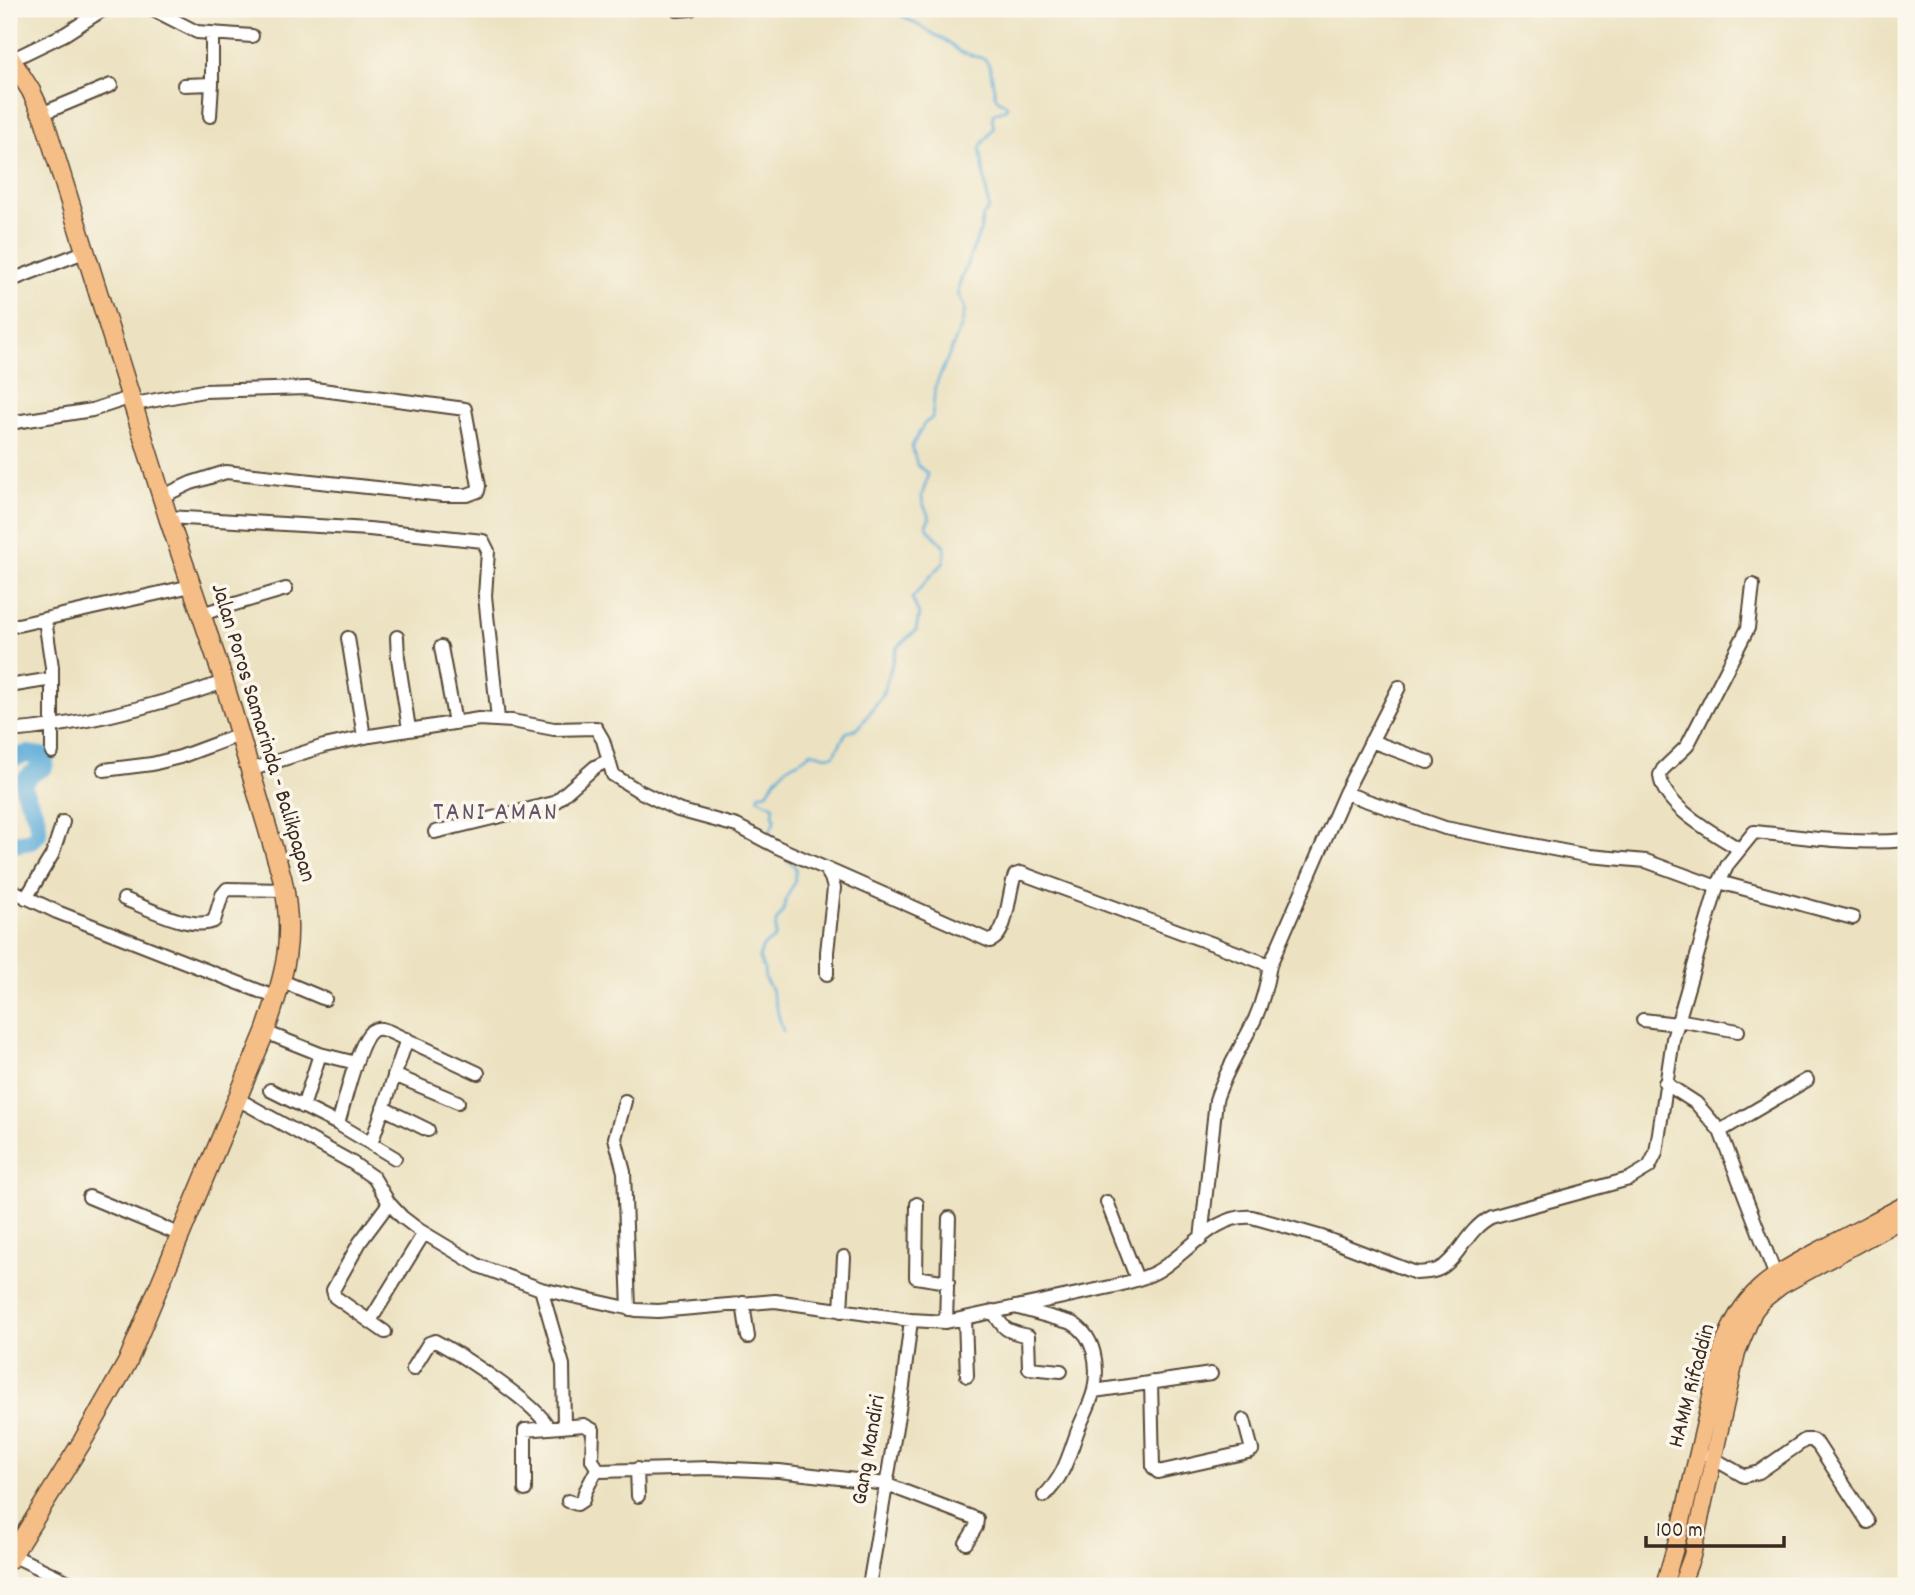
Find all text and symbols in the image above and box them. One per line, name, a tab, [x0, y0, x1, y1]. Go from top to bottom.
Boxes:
street label: Jalan Poros Samarinda - Balikpapan	[201, 580, 323, 886]
district label: TANI AMAN	[433, 795, 559, 832]
street label: HAMM Rifaddin	[1661, 1320, 1725, 1452]
street label: Gang Mandiri	[844, 1392, 896, 1508]
scale bar	[1646, 1504, 1784, 1548]
text: 100 m	[1656, 1517, 1703, 1547]

